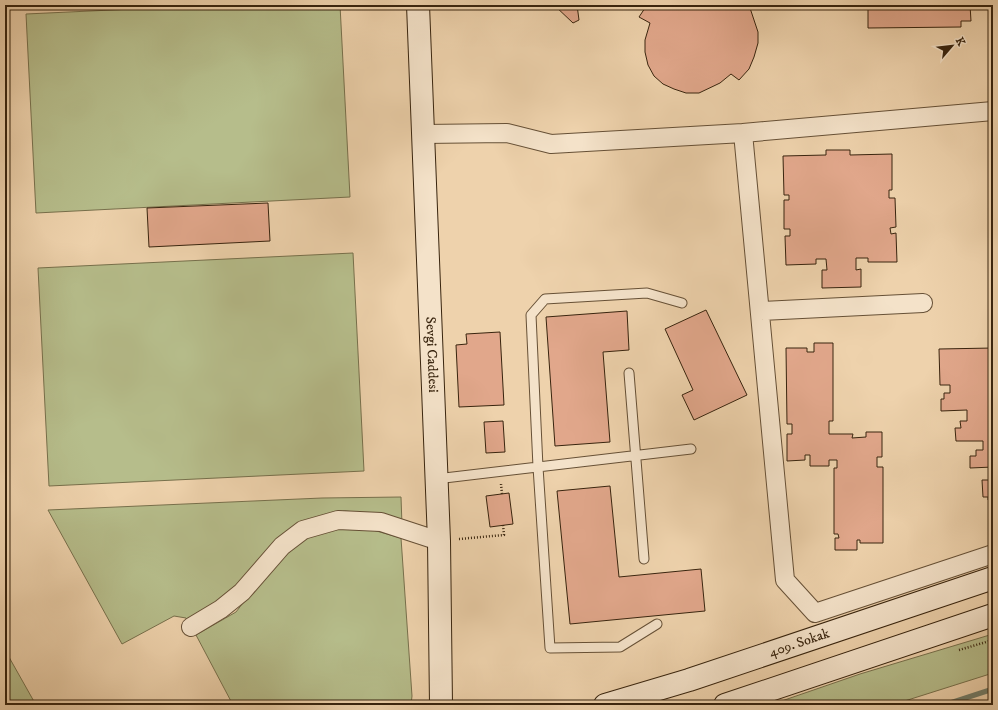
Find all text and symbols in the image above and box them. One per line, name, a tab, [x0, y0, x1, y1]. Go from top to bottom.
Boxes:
north arrow	[932, 26, 972, 66]
text: K	[952, 35, 968, 49]
street label: Sevgi Caddesi	[421, 316, 442, 393]
street label: 409. Sokak	[767, 624, 832, 662]

